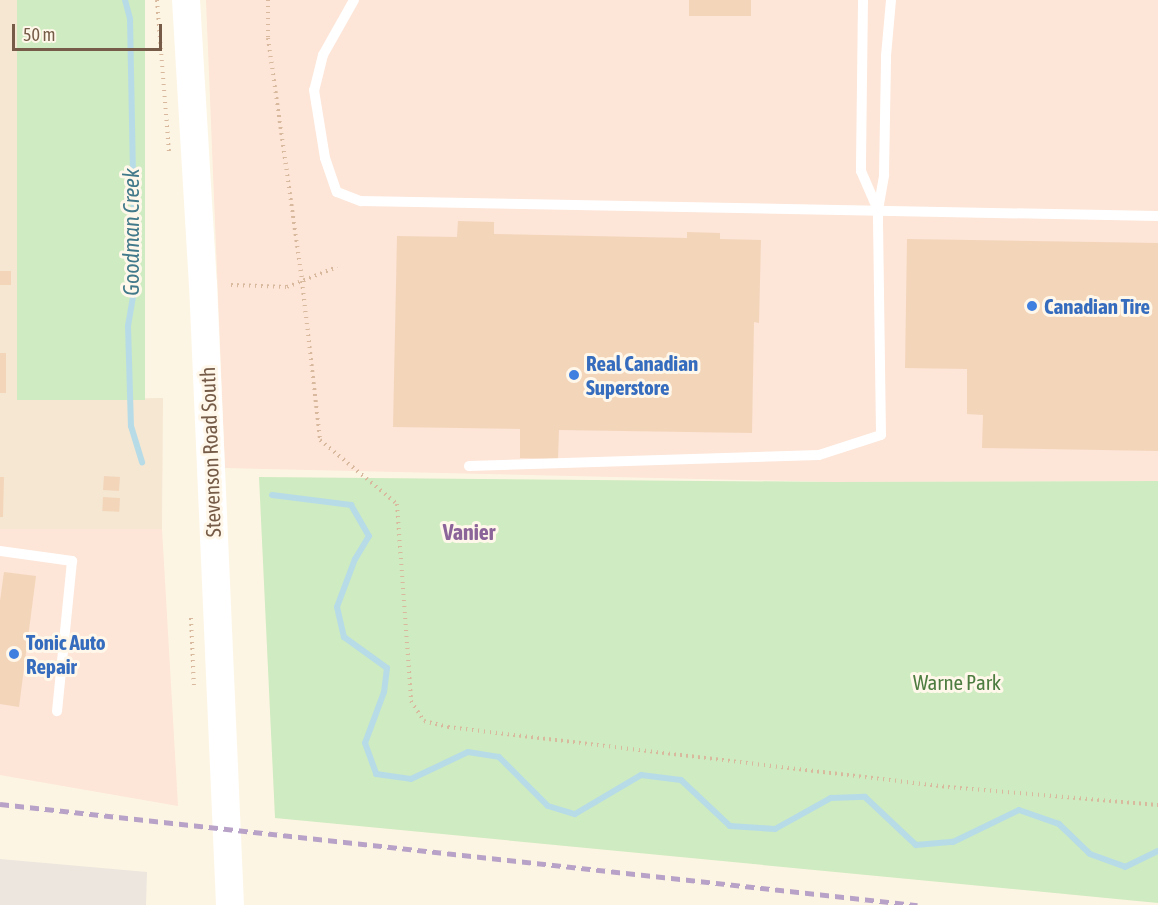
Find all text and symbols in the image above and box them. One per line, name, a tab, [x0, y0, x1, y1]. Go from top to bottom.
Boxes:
scale bar	[15, 12, 165, 50]
text: 50 m	[23, 24, 55, 45]
water label: Goodman Creek	[119, 168, 145, 296]
place label: Canadian Tire	[1044, 293, 1150, 319]
marker: Canadian Tire	[1025, 299, 1039, 313]
place label: Real Canadian Superstore	[586, 350, 698, 400]
street label: Stevenson Road South	[194, 366, 226, 538]
marker: Real Canadian Superstore	[567, 368, 581, 382]
district label: Vanier	[443, 520, 495, 546]
place label: Tonic Auto Repair	[26, 629, 106, 679]
marker: Tonic Auto Repair	[7, 647, 21, 661]
park label: Warne Park	[913, 669, 1001, 695]

